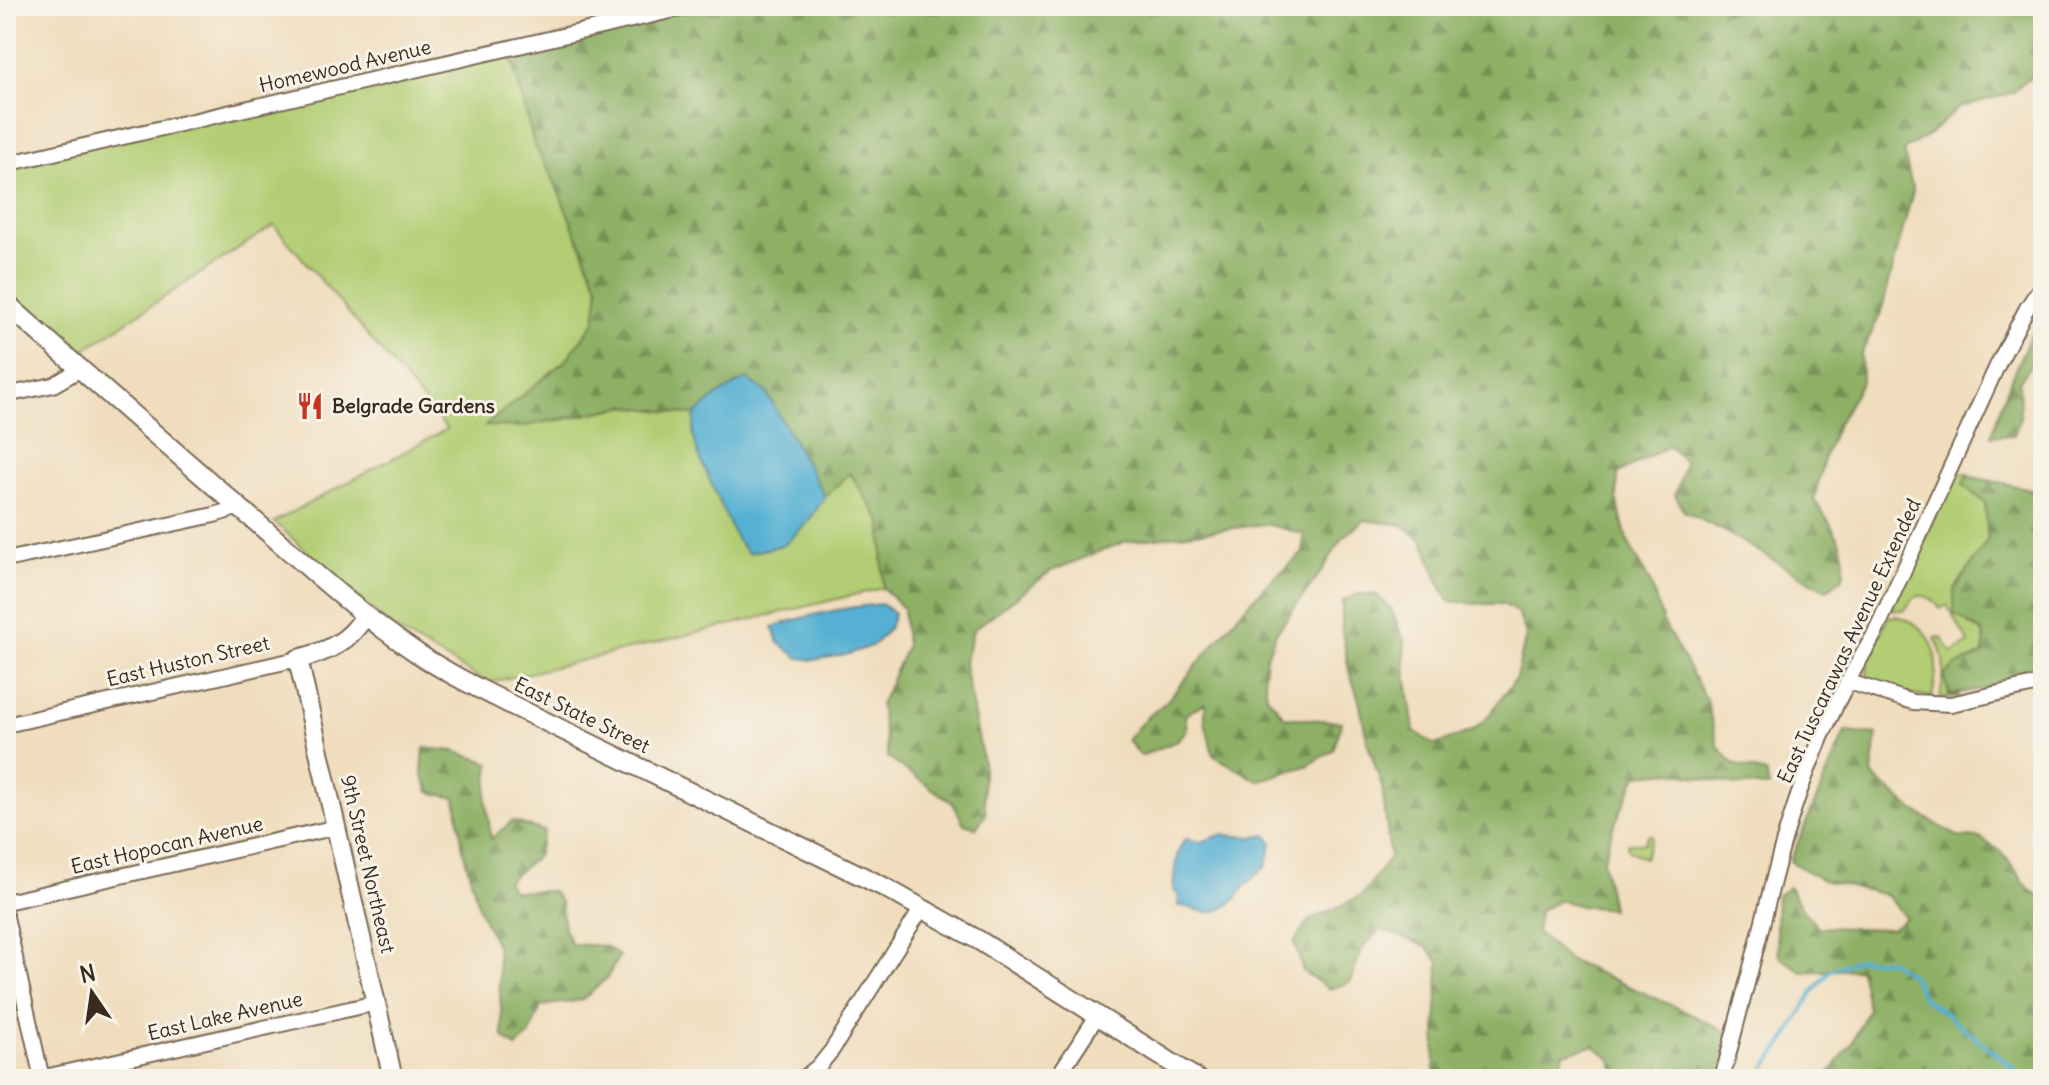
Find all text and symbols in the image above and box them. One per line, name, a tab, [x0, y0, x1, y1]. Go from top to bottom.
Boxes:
street label: Homewood Avenue	[256, 34, 433, 97]
restaurant icon: Belgrade Gardens	[295, 391, 325, 421]
place label: Belgrade Gardens	[332, 393, 495, 418]
street label: East Tuscarawas Avenue Extended	[1771, 494, 1926, 787]
street label: East Huston Street	[104, 630, 272, 691]
street label: East State Street	[510, 671, 654, 758]
street label: 9th Street Northeast	[336, 772, 401, 956]
street label: East Hopocan Avenue	[68, 810, 265, 879]
north arrow	[52, 953, 132, 1033]
text: N	[77, 958, 98, 989]
street label: East Lake Avenue	[145, 986, 305, 1045]

